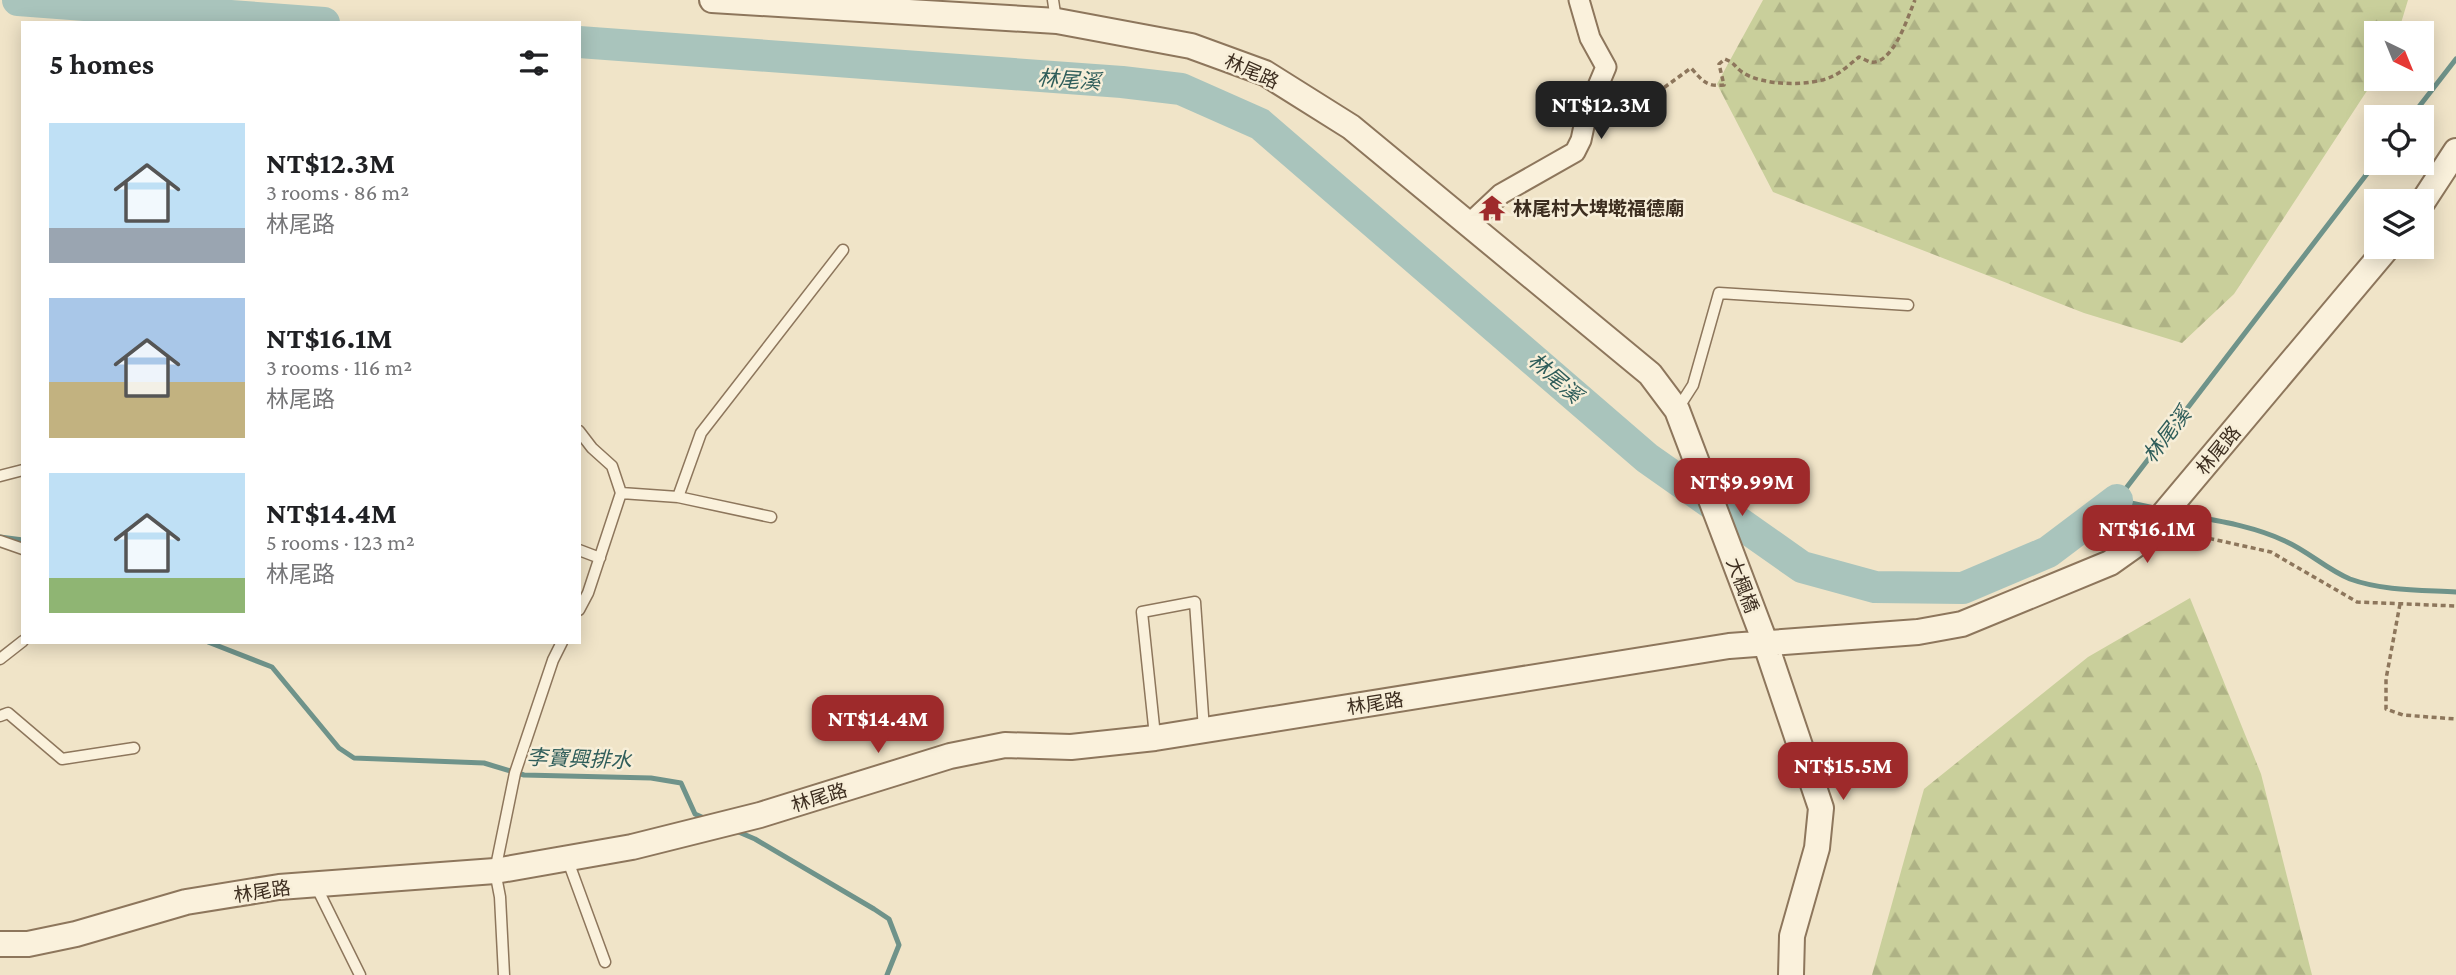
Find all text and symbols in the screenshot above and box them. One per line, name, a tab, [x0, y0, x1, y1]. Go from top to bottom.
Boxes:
north arrow	[2364, 21, 2434, 91]
map controls	[2364, 21, 2434, 259]
icon: filters	[515, 44, 553, 82]
text: 5 homes	[49, 47, 154, 80]
street label: 林尾路	[1221, 50, 1282, 93]
water label: 林尾溪	[1037, 66, 1104, 94]
pin: NT$12.3M	[1529, 82, 1673, 141]
text: NT$12.3M	[1552, 91, 1650, 117]
button: locate	[2364, 105, 2434, 175]
text: NT$12.3M	[266, 146, 395, 179]
icon: home	[105, 151, 189, 235]
text: 3 rooms · 86 m²	[266, 179, 409, 205]
button: layers	[2364, 189, 2434, 259]
temple icon: 林尾村大埤墘福德廟	[1477, 193, 1507, 223]
place label: 林尾村大埤墘福德廟	[1513, 198, 1684, 219]
text: 林尾路	[266, 211, 335, 237]
text: NT$16.1M	[266, 321, 392, 354]
icon: home	[105, 326, 189, 410]
water label: 林尾溪	[1523, 348, 1589, 410]
text: 3 rooms · 116 m²	[266, 354, 412, 380]
text: 林尾路	[266, 386, 335, 412]
water label: 林尾溪	[2138, 400, 2198, 467]
street label: 林尾路	[2192, 422, 2245, 479]
pin: NT$9.99M	[1670, 458, 1814, 518]
text: NT$9.99M	[1690, 468, 1794, 494]
text: NT$14.4M	[266, 496, 397, 529]
icon: home	[105, 501, 189, 585]
pin: NT$16.1M	[2075, 505, 2219, 565]
text: NT$16.1M	[2099, 515, 2195, 541]
text: 5 rooms · 123 m²	[266, 529, 415, 555]
street label: 大楓橋	[1723, 555, 1763, 616]
text: 林尾路	[266, 561, 335, 587]
street label: 林尾路	[1345, 689, 1405, 718]
pin: NT$14.4M	[806, 696, 950, 755]
text: NT$14.4M	[828, 705, 928, 731]
pin: NT$15.5M	[1771, 742, 1915, 802]
water label: 李寶興排水	[526, 745, 633, 773]
text: NT$15.5M	[1794, 752, 1892, 778]
street label: 林尾路	[789, 779, 849, 816]
street label: 林尾路	[232, 877, 292, 906]

